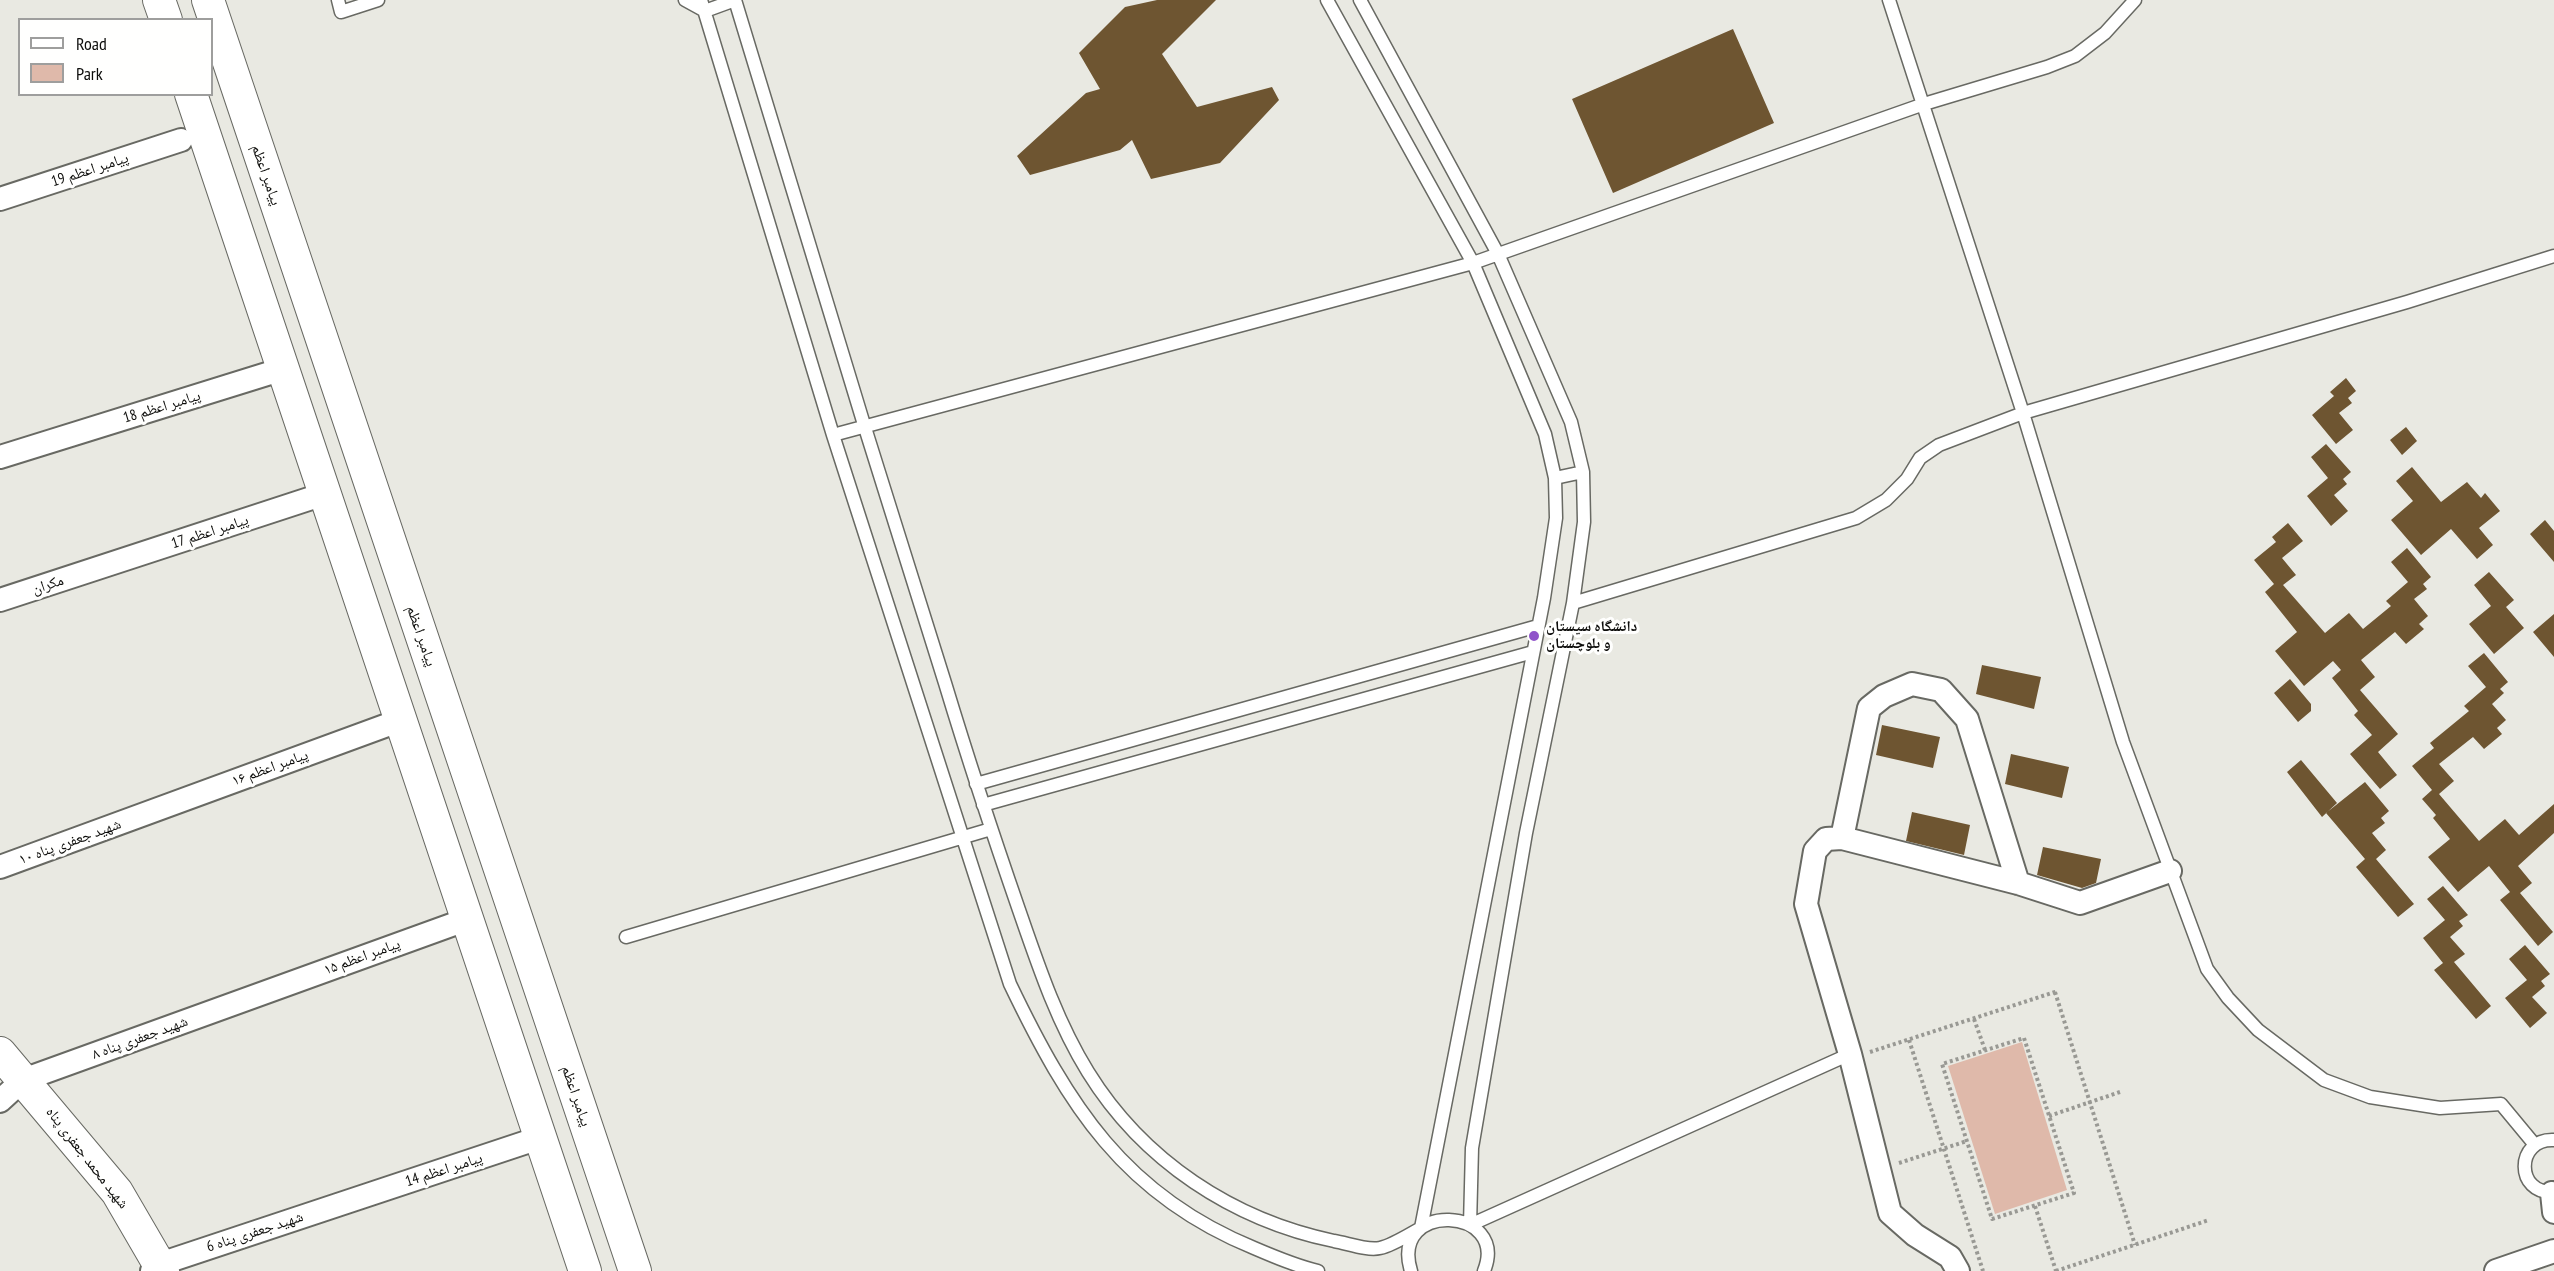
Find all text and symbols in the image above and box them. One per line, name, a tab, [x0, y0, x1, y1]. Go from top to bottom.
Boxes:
legend	[18, 18, 213, 96]
text: Road	[76, 32, 107, 55]
text: Park	[76, 62, 103, 85]
street label: پیامبر اعظم	[247, 142, 285, 208]
street label: پیامبر اعظم 19	[49, 149, 131, 191]
street label: پیامبر اعظم 18	[121, 387, 203, 427]
street label: پیامبر اعظم 17	[169, 511, 251, 553]
street label: مکران	[30, 571, 66, 599]
street label: پیامبر اعظم	[402, 603, 440, 669]
place label: دانشگاه سیستان و بلوچستان	[1546, 618, 1637, 653]
marker: دانشگاه سیستان و بلوچستان	[1527, 629, 1541, 643]
street label: پیامبر اعظم ۱۶	[229, 746, 311, 790]
street label: شهید جعفری پناه ۱۰	[16, 815, 124, 869]
street label: پیامبر اعظم ۱۵	[321, 935, 403, 979]
street label: شهید جعفری پناه ۸	[90, 1012, 190, 1064]
street label: پیامبر اعظم	[557, 1063, 595, 1129]
street label: شهید محمد جعفری پناه	[42, 1104, 132, 1212]
street label: پیامبر اعظم 14	[403, 1149, 485, 1191]
street label: شهید جعفری پناه 6	[204, 1208, 306, 1256]

